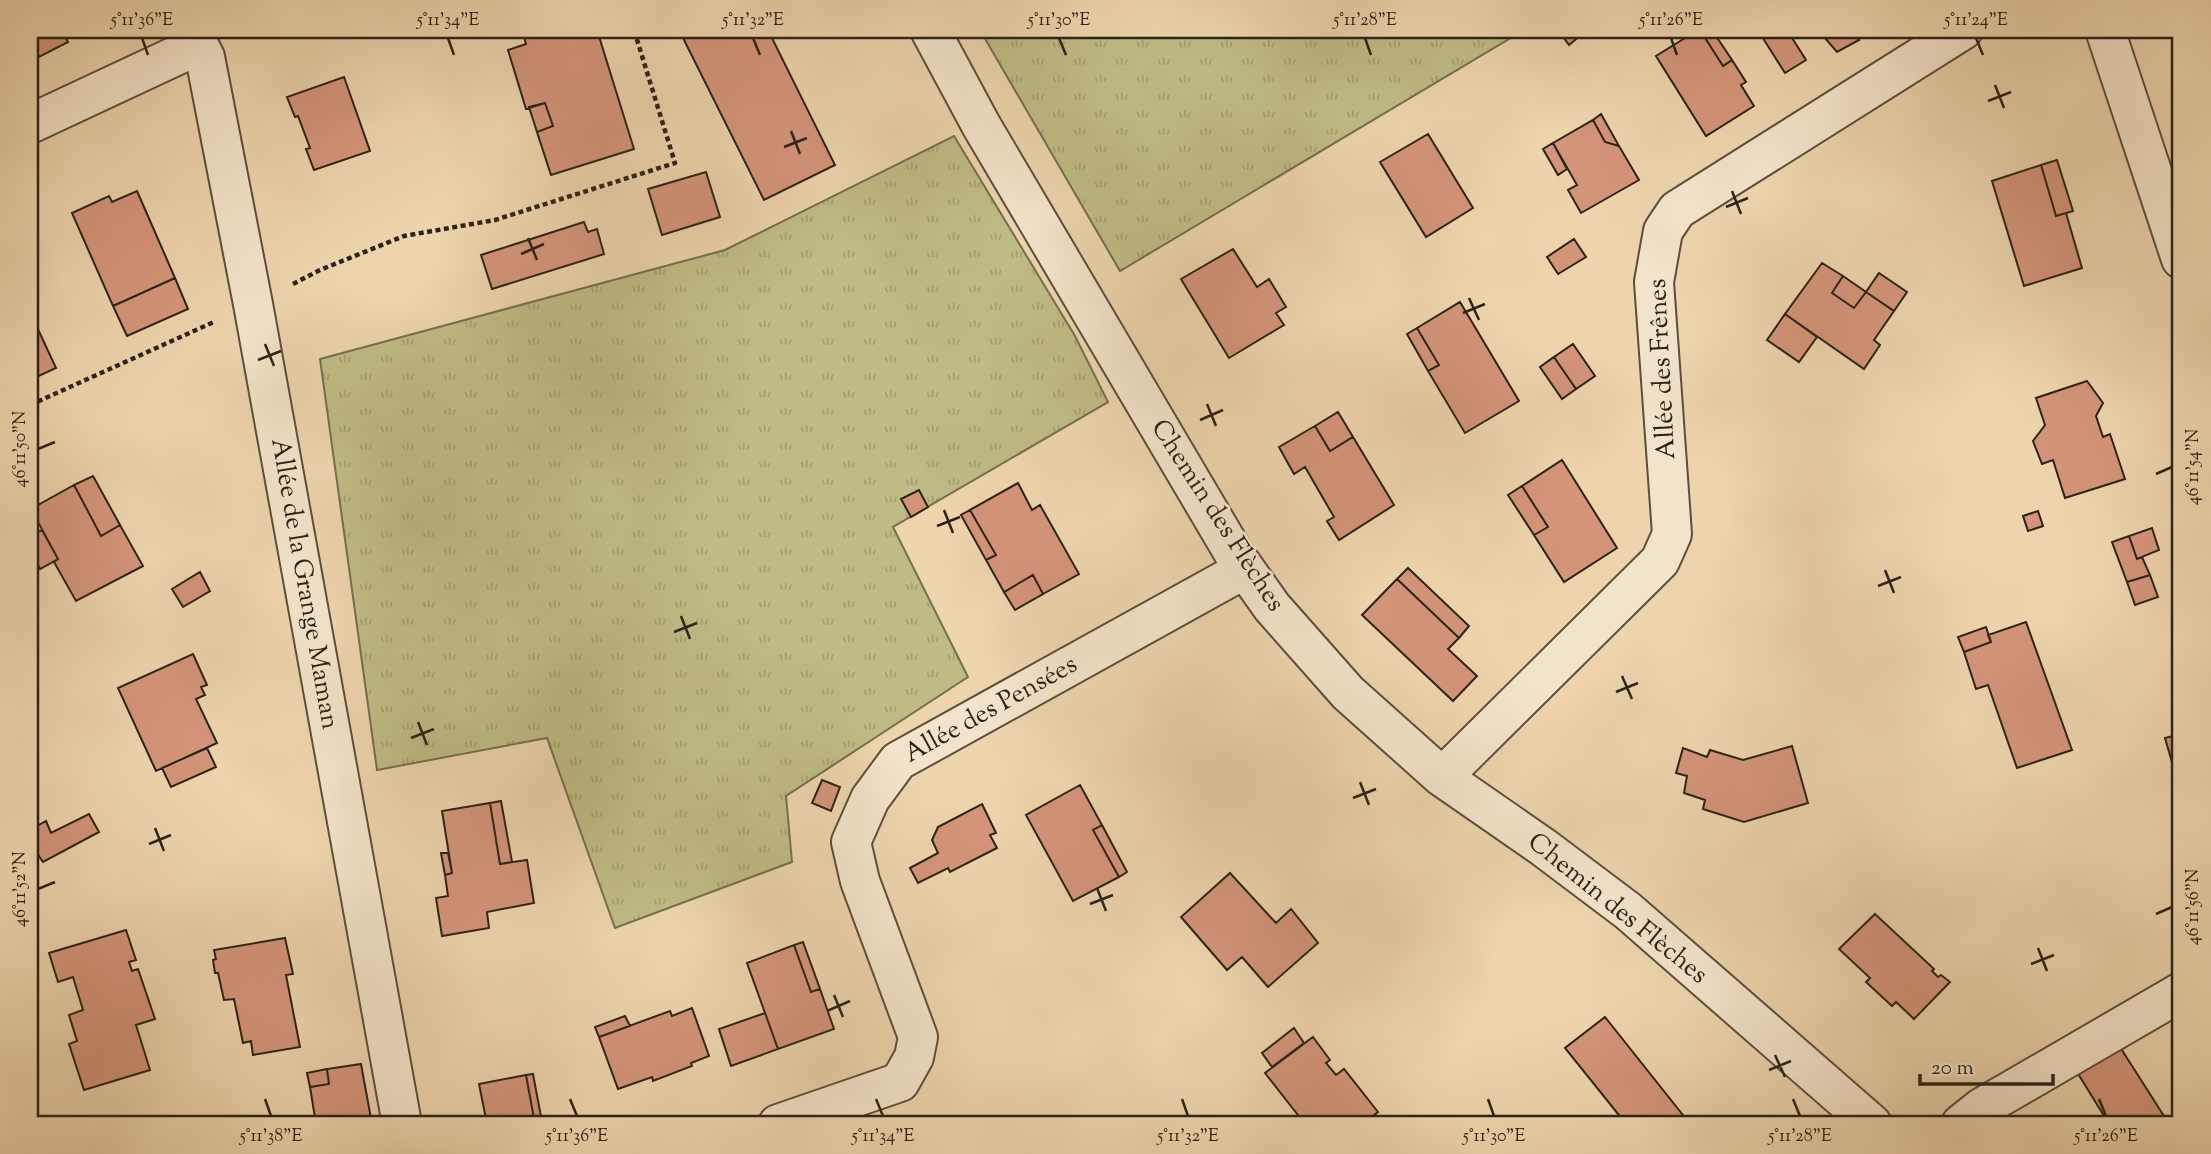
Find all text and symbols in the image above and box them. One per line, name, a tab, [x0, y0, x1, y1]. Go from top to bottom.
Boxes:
text: 5°11'36"E	[110, 8, 173, 34]
text: 5°11'34"E	[416, 8, 479, 34]
text: 5°11'32"E	[721, 8, 784, 34]
text: 5°11'30"E	[1027, 8, 1090, 34]
text: 5°11'28"E	[1332, 8, 1397, 34]
text: 5°11'26"E	[1638, 8, 1703, 34]
text: 5°11'24"E	[1943, 8, 2008, 34]
street label: Allée des Frênes	[1640, 278, 1686, 460]
text: 46°11'50"N	[8, 411, 34, 487]
street label: Chemin des Flèches	[1141, 413, 1293, 619]
text: 46°11'54"N	[2181, 429, 2207, 505]
street label: Allée de la Grange Maman	[260, 435, 348, 733]
street label: Allée des Pensées	[898, 647, 1084, 773]
street label: Chemin des Flèches	[1519, 825, 1715, 993]
text: 46°11'52"N	[8, 851, 34, 927]
text: 46°11'56"N	[2181, 869, 2207, 945]
scale bar	[1920, 1042, 2054, 1086]
text: 20 m	[1931, 1054, 1974, 1084]
text: 5°11'38"E	[239, 1124, 302, 1150]
text: 5°11'36"E	[545, 1124, 608, 1150]
text: 5°11'34"E	[851, 1124, 914, 1150]
text: 5°11'32"E	[1156, 1124, 1219, 1150]
text: 5°11'30"E	[1462, 1124, 1525, 1150]
text: 5°11'28"E	[1767, 1124, 1832, 1150]
text: 5°11'26"E	[2073, 1124, 2138, 1150]

